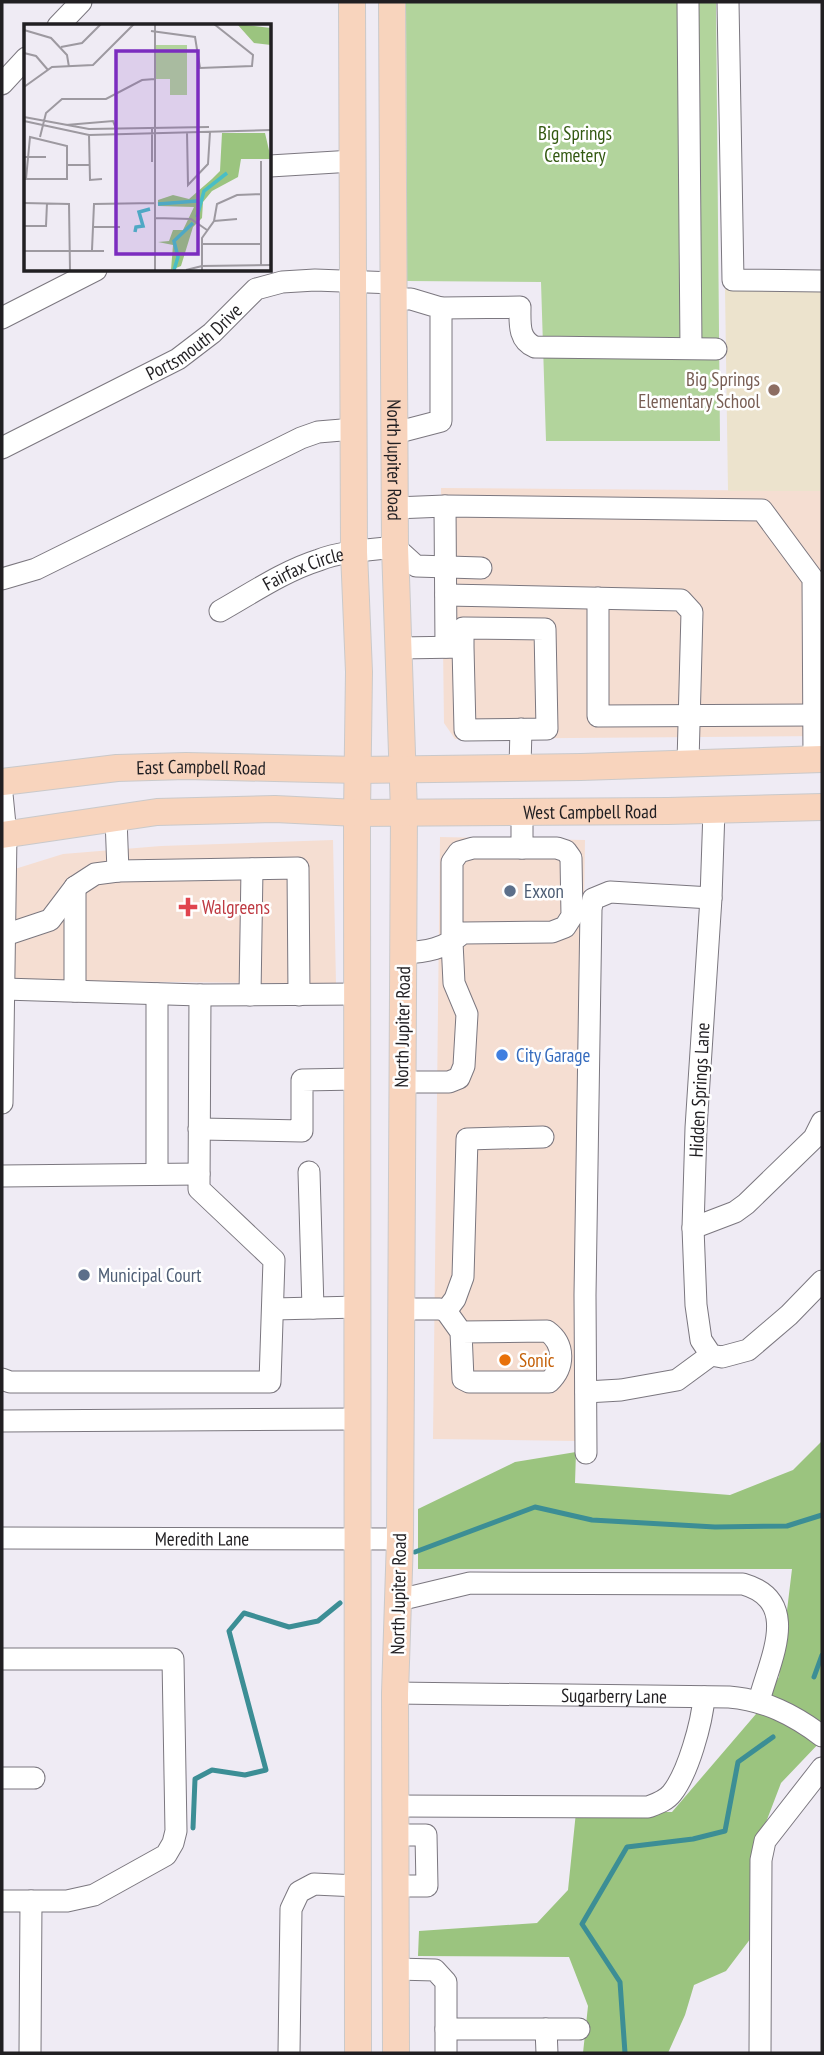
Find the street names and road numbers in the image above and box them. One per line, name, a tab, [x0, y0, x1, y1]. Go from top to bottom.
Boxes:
street label: Portsmouth Drive	[142, 298, 247, 385]
street label: North Jupiter Road	[382, 399, 407, 521]
street label: Fairfax Circle	[258, 541, 346, 596]
street label: East Campbell Road	[136, 754, 266, 780]
street label: West Campbell Road	[523, 799, 657, 824]
street label: North Jupiter Road	[389, 966, 415, 1088]
street label: Hidden Springs Lane	[683, 1022, 715, 1158]
street label: Meredith Lane	[155, 1526, 249, 1551]
street label: North Jupiter Road	[385, 1533, 411, 1655]
street label: Sugarberry Lane	[561, 1683, 667, 1708]

